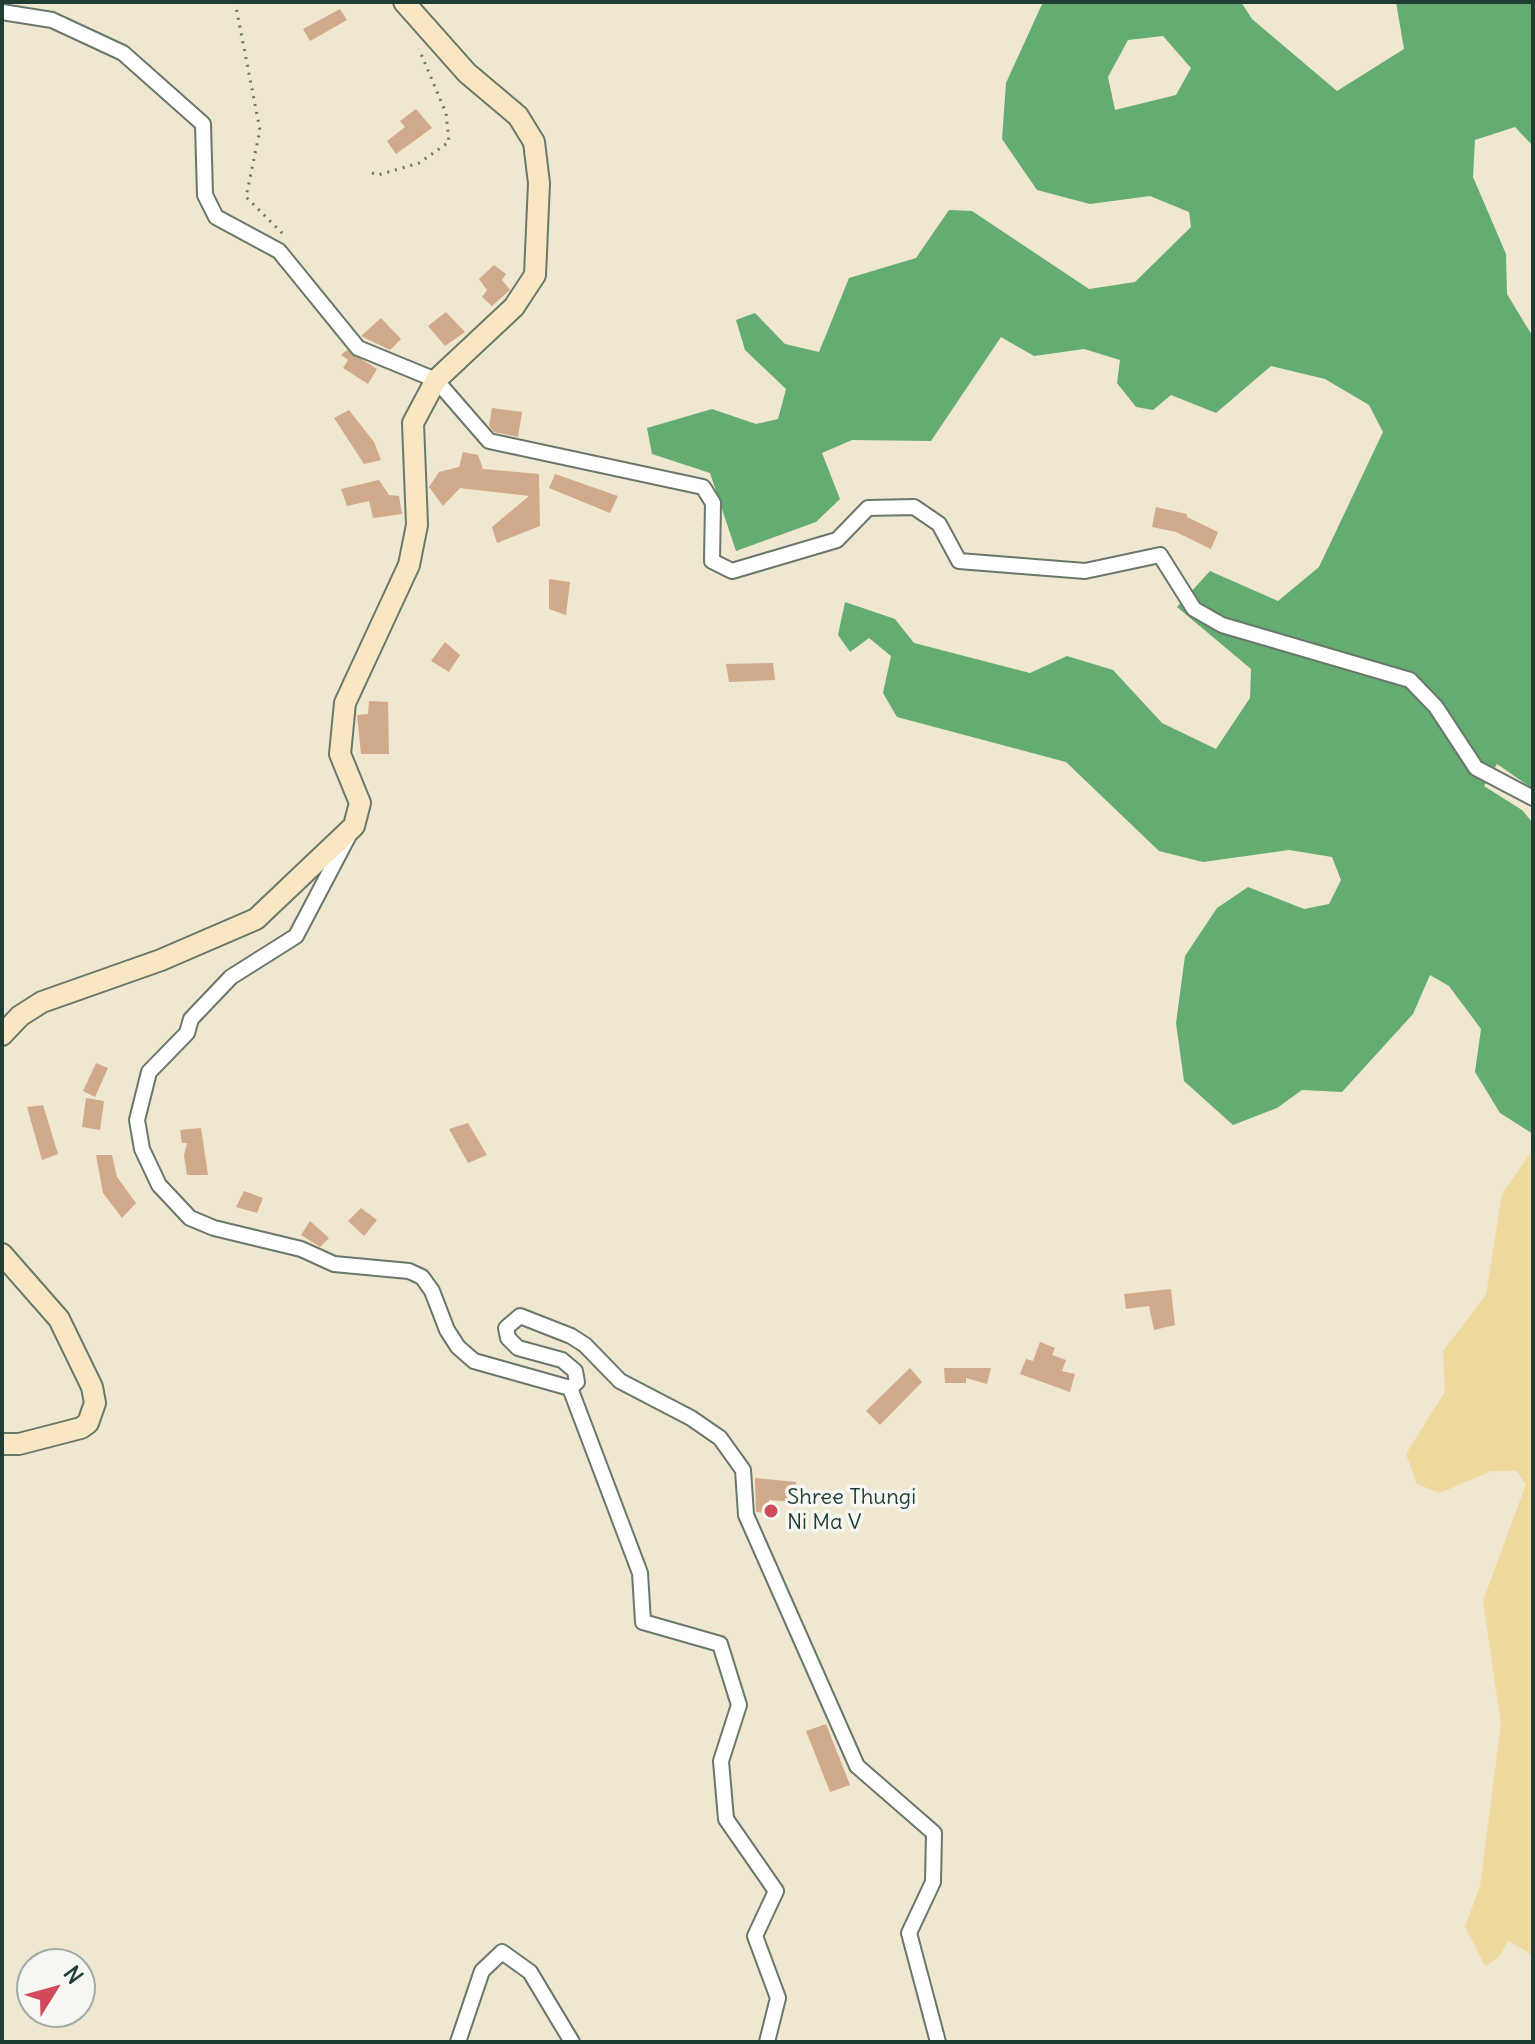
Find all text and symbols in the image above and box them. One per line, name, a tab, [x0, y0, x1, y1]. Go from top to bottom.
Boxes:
place label: Shree Thungi Ni Ma V	[787, 1485, 916, 1536]
marker: Shree Thungi Ni Ma V	[762, 1502, 780, 1520]
north arrow	[16, 1948, 96, 2028]
text: N	[58, 1960, 89, 1989]

